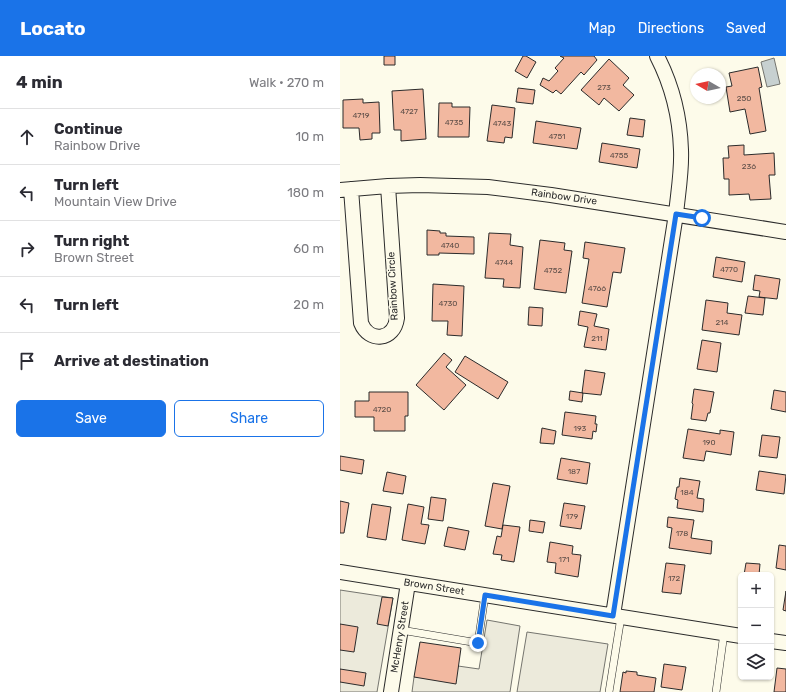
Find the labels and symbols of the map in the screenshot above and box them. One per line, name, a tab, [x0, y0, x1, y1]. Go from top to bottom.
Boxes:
north arrow	[690, 68, 726, 104]
house number: 273	[597, 83, 611, 92]
house number: 250	[737, 94, 751, 103]
house number: 4727	[400, 107, 418, 116]
house number: 4719	[352, 111, 370, 120]
house number: 4735	[445, 118, 463, 127]
house number: 4743	[493, 119, 511, 128]
house number: 4751	[549, 132, 565, 141]
house number: 4755	[610, 151, 628, 160]
house number: 236	[742, 162, 756, 171]
street label: Rainbow Drive	[530, 186, 598, 208]
route start	[693, 209, 711, 227]
house number: 4740	[441, 241, 459, 250]
street label: Rainbow Circle	[385, 251, 401, 321]
house number: 4744	[495, 258, 513, 267]
house number: 4770	[720, 265, 738, 274]
house number: 4752	[544, 266, 562, 275]
house number: 4766	[588, 284, 606, 293]
house number: 4730	[439, 299, 457, 308]
house number: 214	[715, 318, 729, 327]
house number: 211	[591, 334, 603, 343]
house number: 4720	[373, 405, 391, 414]
house number: 193	[574, 424, 587, 433]
house number: 190	[702, 438, 716, 447]
house number: 187	[568, 467, 580, 476]
house number: 184	[680, 488, 694, 497]
house number: 179	[566, 512, 578, 521]
house number: 178	[676, 529, 688, 538]
house number: 171	[559, 555, 569, 564]
house number: 172	[668, 574, 680, 583]
street label: Brown Street	[403, 576, 465, 598]
street label: McHenry Street	[388, 600, 412, 674]
route end	[469, 634, 487, 652]

